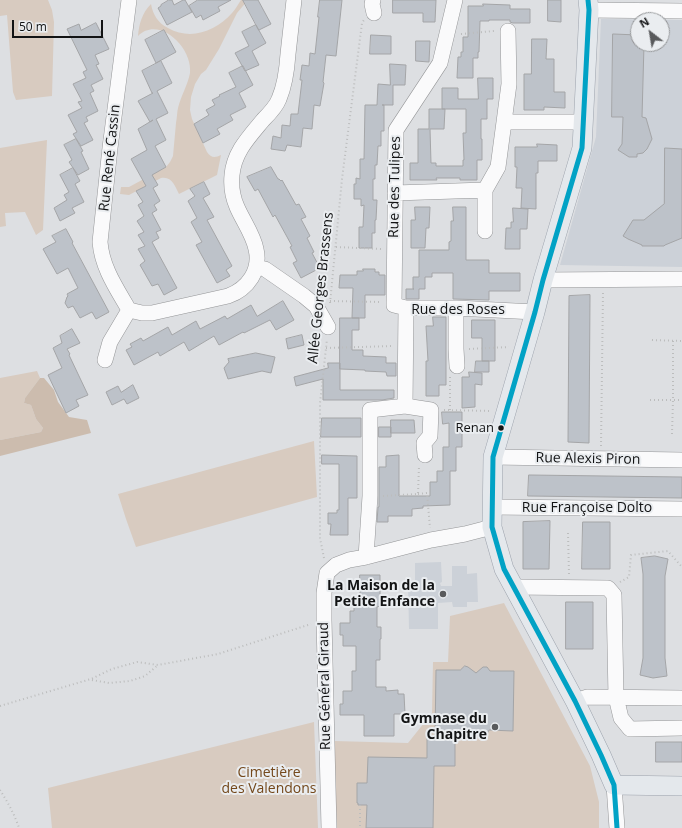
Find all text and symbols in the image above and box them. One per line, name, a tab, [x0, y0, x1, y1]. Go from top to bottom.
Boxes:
scale bar	[14, 12, 105, 38]
north arrow	[630, 12, 670, 52]
text: N	[636, 13, 652, 31]
text: 50 m	[19, 18, 47, 35]
street label: Rue René Cassin	[96, 104, 124, 212]
street label: Rue des Tulipes	[386, 136, 404, 238]
street label: Allée Georges Brassens	[305, 211, 337, 365]
street label: Rue des Roses	[411, 302, 505, 318]
place label: Renan	[456, 420, 494, 436]
marker: Renan	[496, 423, 506, 433]
street label: Rue Alexis Piron	[535, 450, 641, 468]
street label: Rue Françoise Dolto	[522, 500, 652, 516]
place label: La Maison de la Petite Enfance	[327, 578, 435, 610]
marker: La Maison de la Petite Enfance	[438, 589, 448, 599]
street label: Rue Général Giraud	[315, 622, 335, 750]
place label: Gymnase du Chapitre	[401, 711, 487, 744]
marker: Gymnase du Chapitre	[490, 722, 500, 732]
park label: Cimetière des Valendons	[221, 765, 317, 798]

